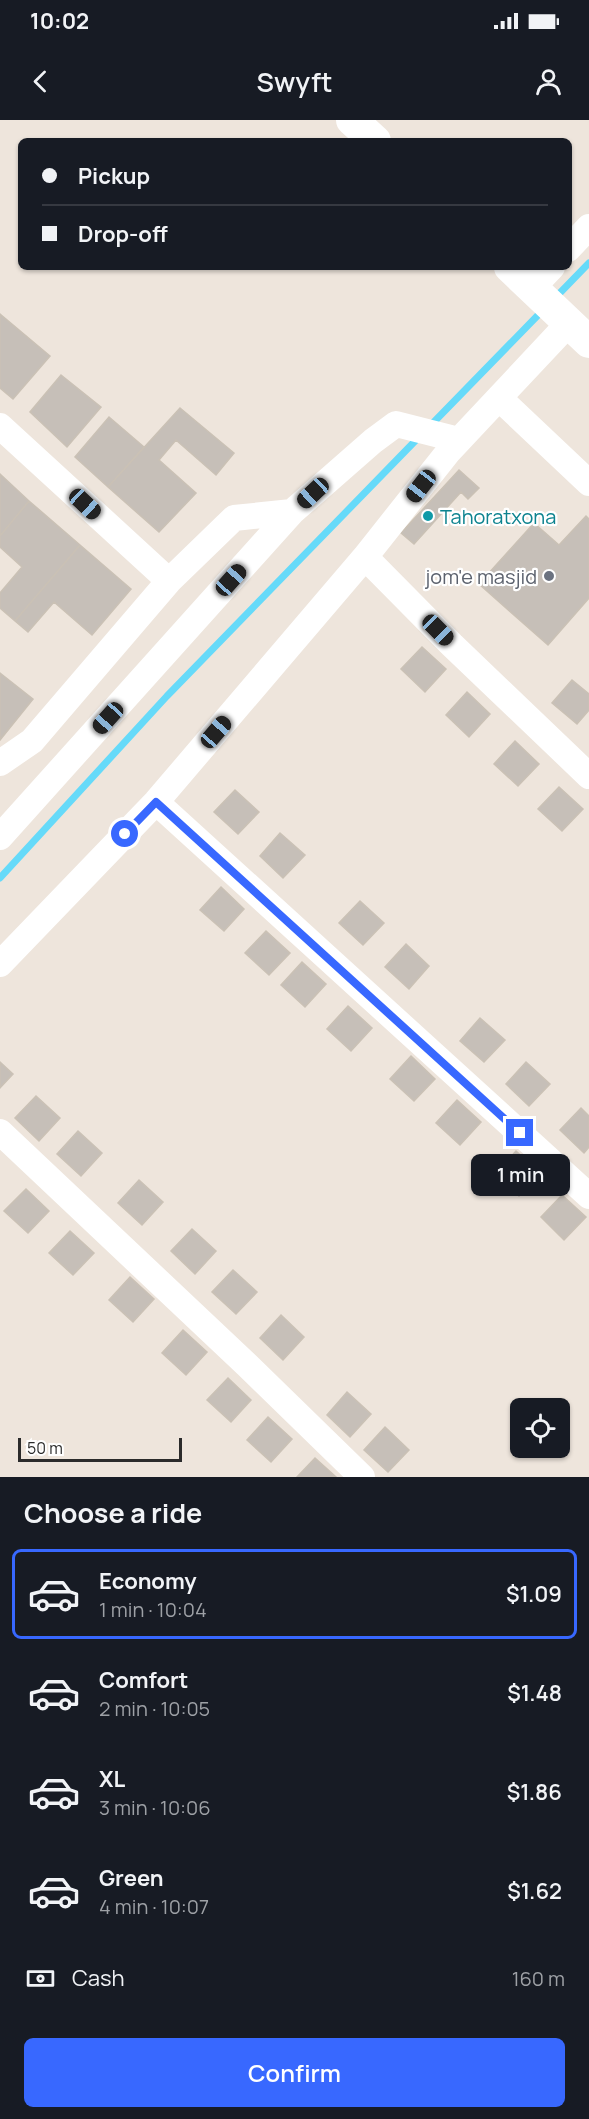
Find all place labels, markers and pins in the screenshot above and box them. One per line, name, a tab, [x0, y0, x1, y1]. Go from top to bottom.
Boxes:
place label: Tahoratxona	[440, 503, 556, 530]
marker: Tahoratxona	[421, 509, 435, 523]
place label: jom'e masjid	[424, 563, 537, 590]
marker: jom'e masjid	[542, 569, 556, 583]

